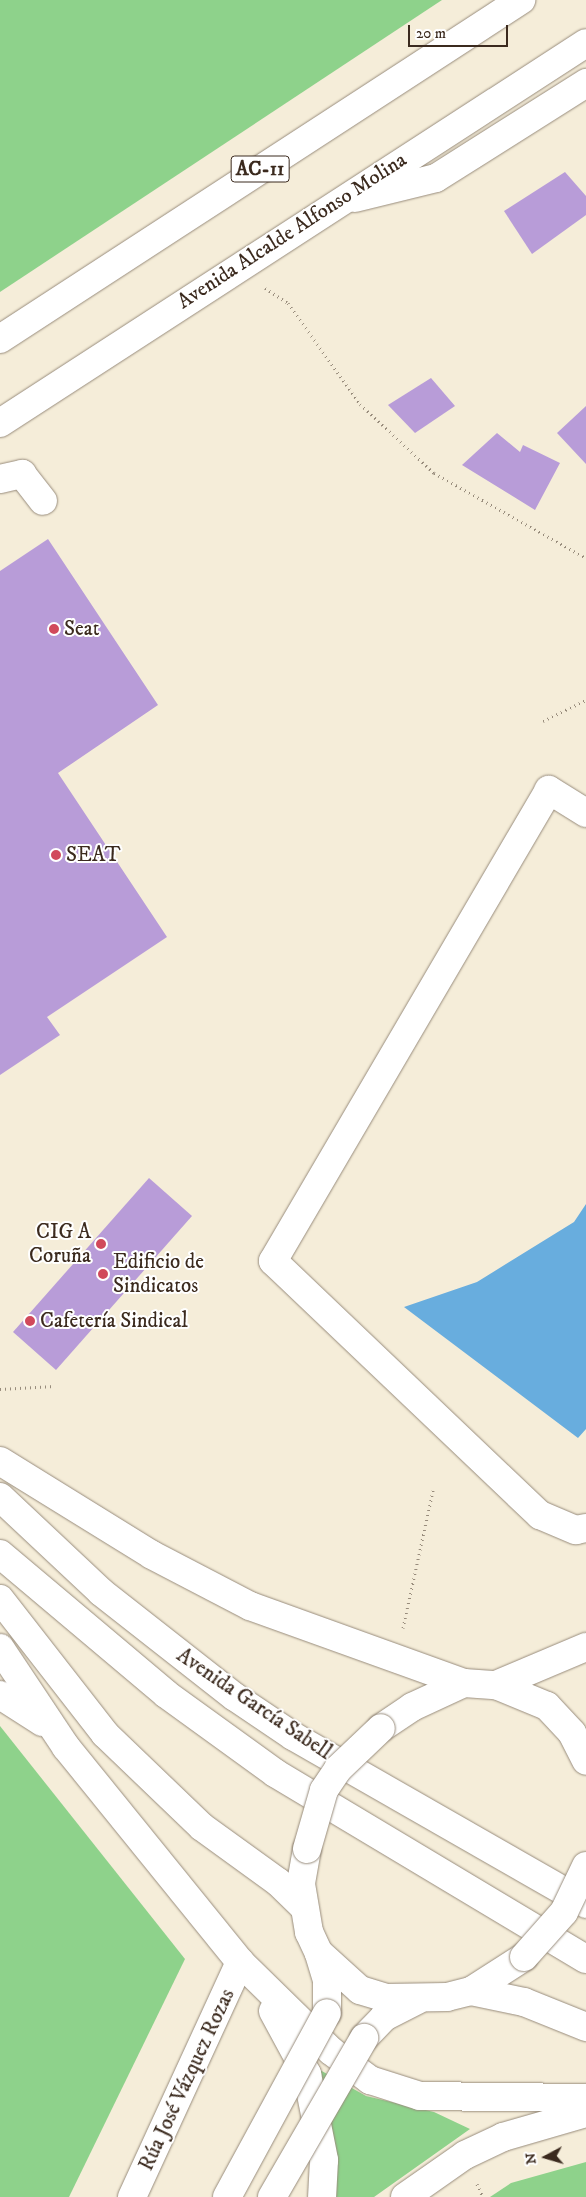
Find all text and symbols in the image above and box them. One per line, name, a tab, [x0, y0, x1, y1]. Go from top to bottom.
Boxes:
scale bar	[411, 15, 511, 47]
text: 20 m	[416, 24, 446, 43]
street label: Avenida Alcalde Alfonso Molina	[173, 147, 411, 315]
road number: AC-11	[230, 152, 290, 186]
place label: Seat	[64, 616, 99, 642]
marker: Seat	[48, 623, 60, 635]
place label: SEAT	[66, 842, 121, 868]
marker: SEAT	[50, 849, 62, 861]
place label: CIG A Coruña	[29, 1219, 91, 1269]
marker: CIG A Coruña	[95, 1238, 107, 1250]
place label: Edificio de Sindicatos	[113, 1249, 204, 1299]
marker: Edificio de Sindicatos	[97, 1268, 109, 1280]
place label: Cafetería Sindical	[40, 1308, 188, 1334]
marker: Cafetería Sindical	[24, 1315, 36, 1327]
street label: Avenida García Sabell	[172, 1643, 336, 1765]
street label: Rúa José Vázquez Rozas	[134, 1985, 240, 2175]
north arrow	[521, 2132, 571, 2182]
text: N	[522, 2152, 541, 2165]

